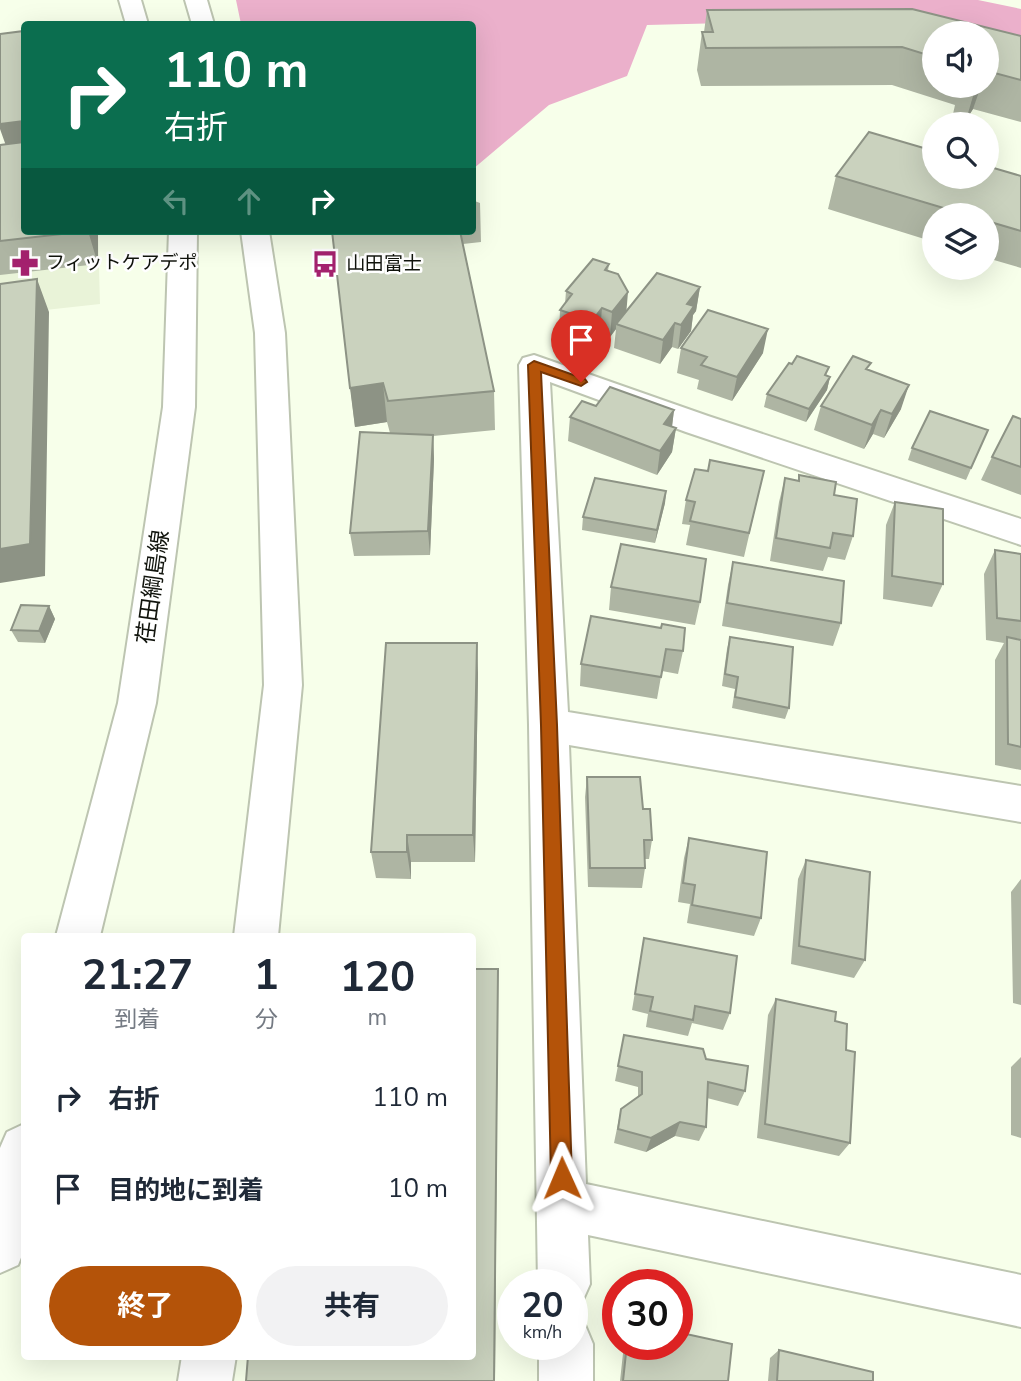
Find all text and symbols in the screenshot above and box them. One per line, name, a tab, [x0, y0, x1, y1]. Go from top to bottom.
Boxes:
map controls	[922, 21, 999, 280]
button: sound	[922, 21, 999, 98]
text: 110 m	[164, 37, 308, 104]
icon: right	[49, 49, 140, 140]
text: 右折	[164, 106, 228, 149]
button: search	[922, 112, 999, 189]
icon: left	[157, 182, 195, 220]
icon: ahead	[230, 182, 268, 220]
icon: right	[303, 182, 341, 220]
button: layers	[922, 203, 999, 280]
pharmacy icon: フィットケアデポ	[10, 248, 40, 278]
bus stop icon: 山田富士	[310, 249, 340, 279]
place label: フィットケアデポ	[46, 250, 198, 276]
place label: 山田富士	[346, 251, 422, 277]
pin	[551, 310, 611, 382]
icon: arrive	[562, 321, 600, 359]
street label: 荏田綱島線	[130, 528, 176, 646]
text: 21:27	[82, 947, 193, 1004]
text: 1	[254, 947, 279, 1004]
text: 120	[340, 949, 415, 1006]
text: m	[368, 1002, 387, 1033]
text: 到着	[114, 1004, 160, 1035]
text: 分	[255, 1004, 278, 1035]
icon: right	[49, 1079, 87, 1117]
text: 110 m	[372, 1080, 448, 1115]
text: 右折	[108, 1082, 160, 1117]
position arrow	[525, 1141, 599, 1215]
icon: arrive	[49, 1170, 87, 1208]
text: 10 m	[388, 1171, 448, 1206]
text: 目的地に到着	[108, 1173, 264, 1208]
button: 終了	[49, 1266, 242, 1346]
button: 共有	[256, 1266, 448, 1346]
speed limit sign: 30	[602, 1269, 693, 1360]
text: 20	[521, 1282, 564, 1329]
text: km/h	[523, 1320, 562, 1344]

